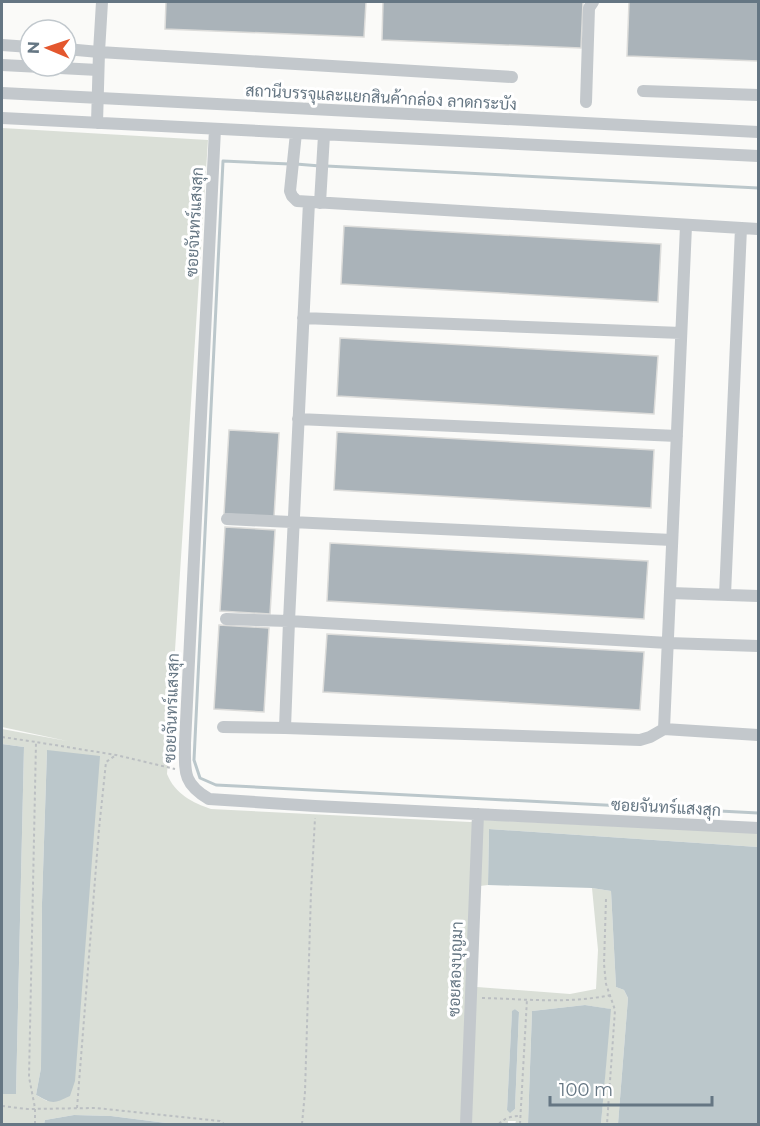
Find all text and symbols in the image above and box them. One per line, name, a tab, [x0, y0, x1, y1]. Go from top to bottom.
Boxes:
north arrow	[18, 18, 78, 78]
text: N	[24, 41, 43, 54]
street label: สถานีบรรจุและแยกสินค้ากล่อง ลาดกระบัง	[245, 79, 517, 116]
street label: ซอยจันทร์แสงสุก	[179, 166, 209, 278]
street label: ซอยจันทร์แสงสุก	[157, 653, 185, 763]
street label: ซอยจันทร์แสงสุก	[610, 792, 722, 822]
street label: ซอยสองบุญมา	[444, 921, 469, 1017]
scale bar	[550, 1069, 712, 1107]
text: 100 m	[559, 1079, 613, 1101]

